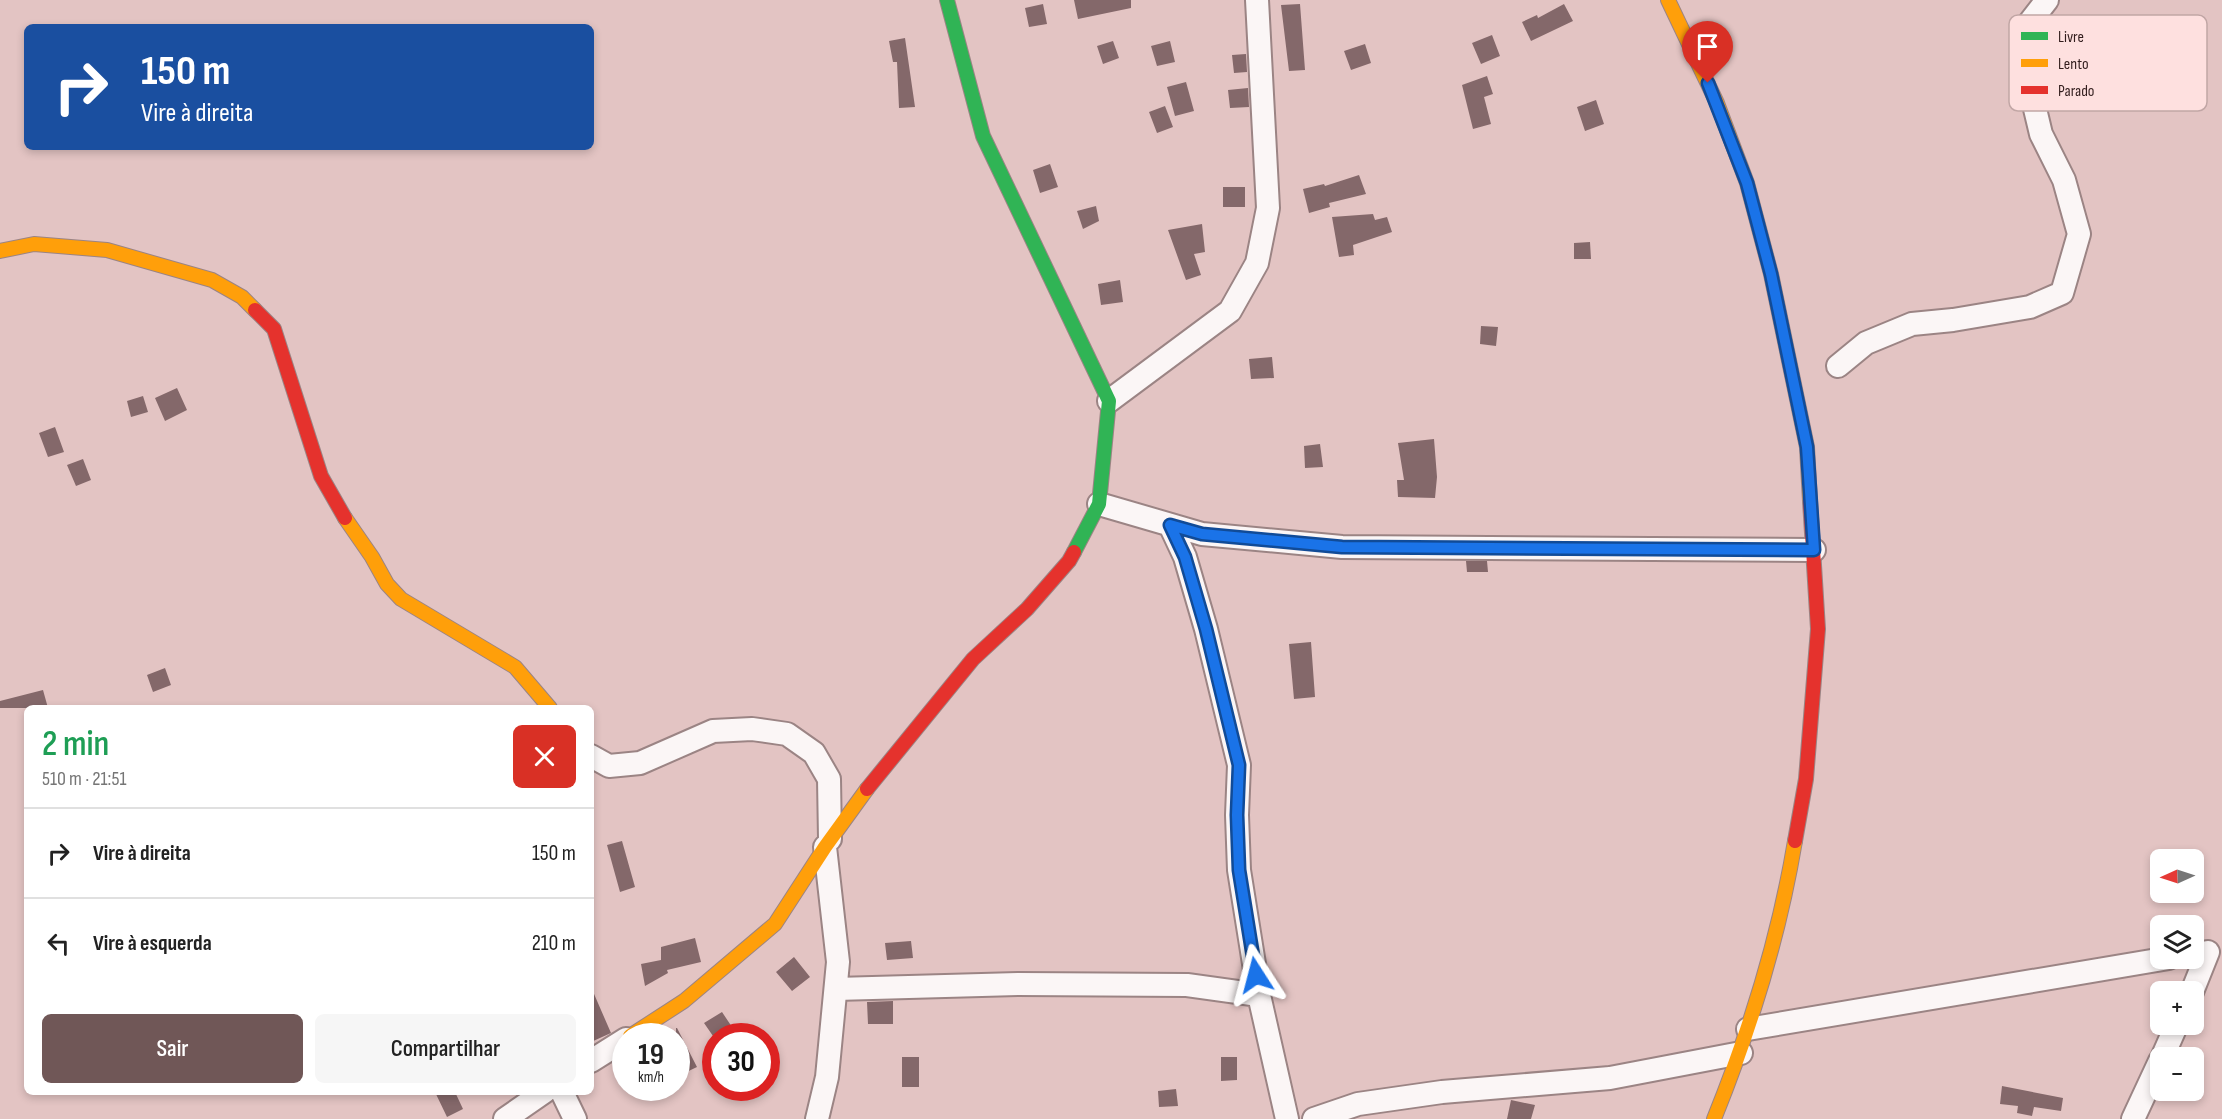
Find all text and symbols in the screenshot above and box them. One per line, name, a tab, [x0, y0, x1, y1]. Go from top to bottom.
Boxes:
legend	[2009, 15, 2207, 111]
pin	[1682, 21, 1733, 83]
text: Livre	[2058, 28, 2084, 47]
icon: arrive	[1691, 30, 1724, 63]
text: 150 m	[141, 46, 230, 97]
icon: right	[42, 48, 120, 126]
text: Lento	[2058, 55, 2089, 74]
text: Parado	[2058, 82, 2095, 101]
text: Vire à direita	[141, 97, 253, 129]
text: 2 min	[42, 723, 109, 766]
button: close	[513, 725, 576, 788]
text: 510 m · 21:51	[42, 767, 126, 791]
icon: right	[42, 837, 75, 870]
text: Vire à direita	[93, 840, 191, 867]
text: 150 m	[532, 840, 576, 867]
north arrow	[2150, 849, 2204, 903]
map controls	[2150, 849, 2204, 1101]
button: layers	[2150, 915, 2204, 969]
icon: left	[42, 927, 75, 960]
text: Vire à esquerda	[93, 930, 212, 957]
text: 210 m	[532, 930, 576, 957]
position arrow	[1224, 943, 1288, 1007]
button: +	[2150, 981, 2204, 1035]
button: Sair	[42, 1014, 303, 1083]
button: Compartilhar	[315, 1014, 576, 1083]
speed limit sign: 30	[702, 1023, 780, 1101]
text: 19	[638, 1037, 664, 1073]
button: −	[2150, 1047, 2204, 1101]
text: km/h	[638, 1068, 664, 1087]

